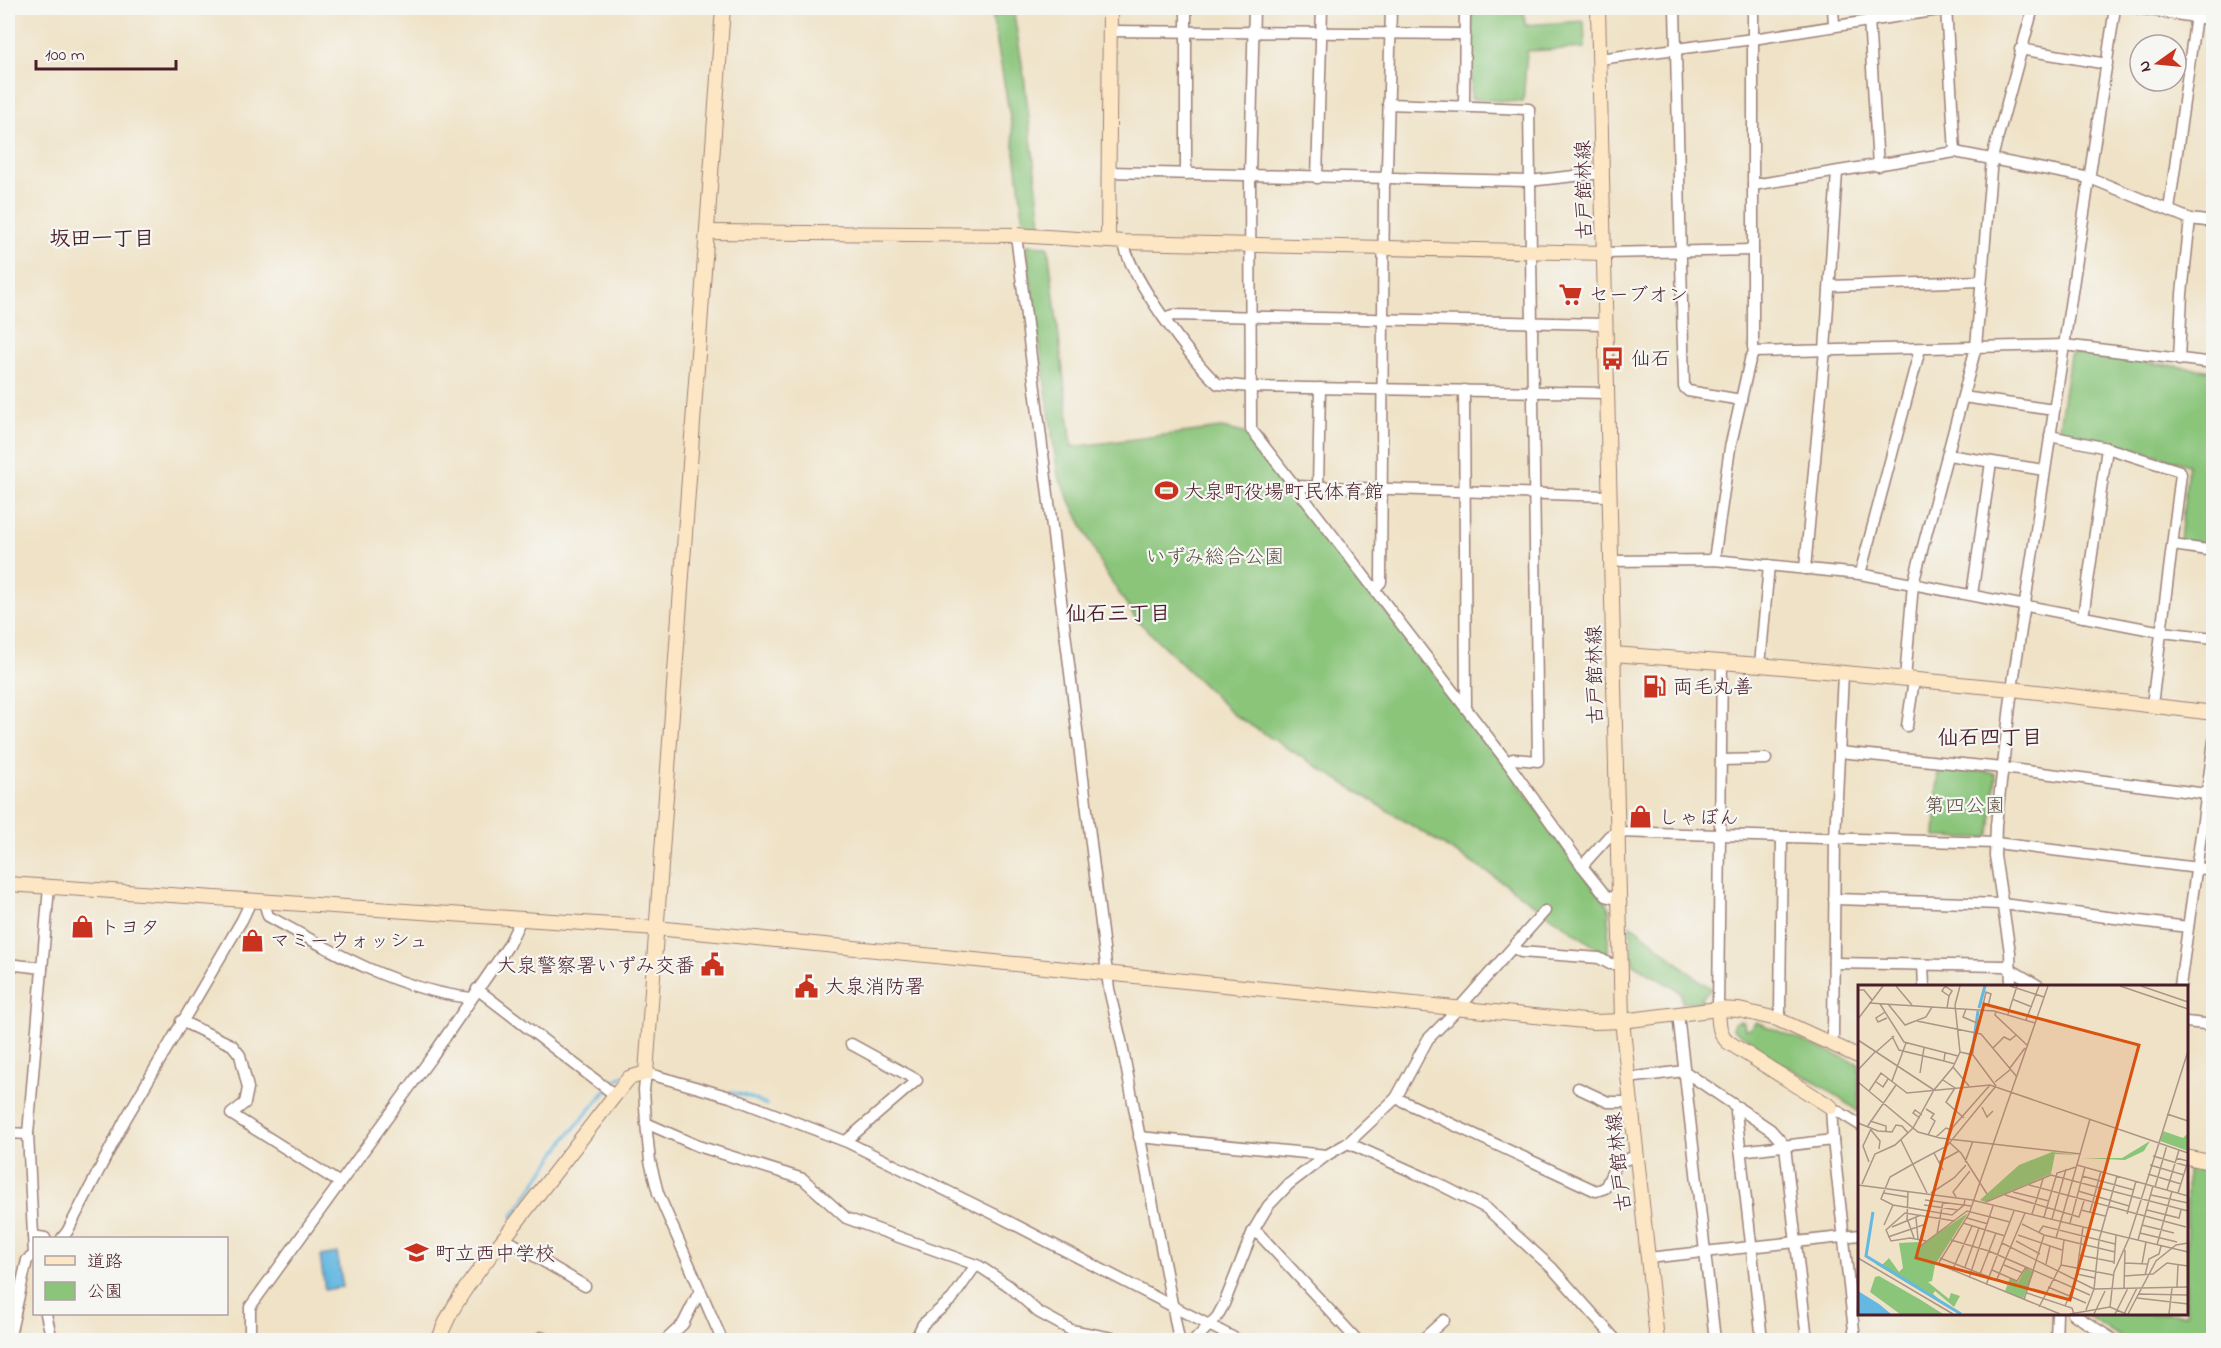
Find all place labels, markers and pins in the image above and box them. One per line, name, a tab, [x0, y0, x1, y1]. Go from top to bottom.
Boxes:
supermarket icon: セーブオン	[1558, 281, 1584, 307]
place label: セーブオン	[1589, 282, 1688, 311]
bus stop icon: 仙石	[1600, 345, 1626, 371]
place label: 仙石	[1631, 346, 1671, 375]
sports icon: 大泉町役場町民体育館	[1153, 478, 1179, 504]
place label: 大泉町役場町民体育館	[1184, 479, 1384, 508]
fuel station icon: 両毛丸善	[1642, 673, 1668, 699]
place label: 両毛丸善	[1673, 674, 1753, 703]
shop icon: しゃぼん	[1628, 804, 1654, 830]
place label: しゃぼん	[1659, 805, 1739, 834]
shop icon: トヨタ	[69, 914, 95, 940]
place label: トヨタ	[100, 915, 160, 944]
shop icon: マミーウォッシュ	[239, 927, 265, 953]
place label: マミーウォッシュ	[270, 928, 428, 957]
public building icon: 大泉警察署いずみ交番	[700, 952, 726, 978]
place label: 大泉警察署いずみ交番	[497, 953, 695, 982]
public building icon: 大泉消防署	[794, 973, 820, 999]
place label: 大泉消防署	[825, 974, 925, 1003]
school or university icon: 町立西中学校	[404, 1240, 430, 1266]
place label: 町立西中学校	[435, 1241, 555, 1270]

